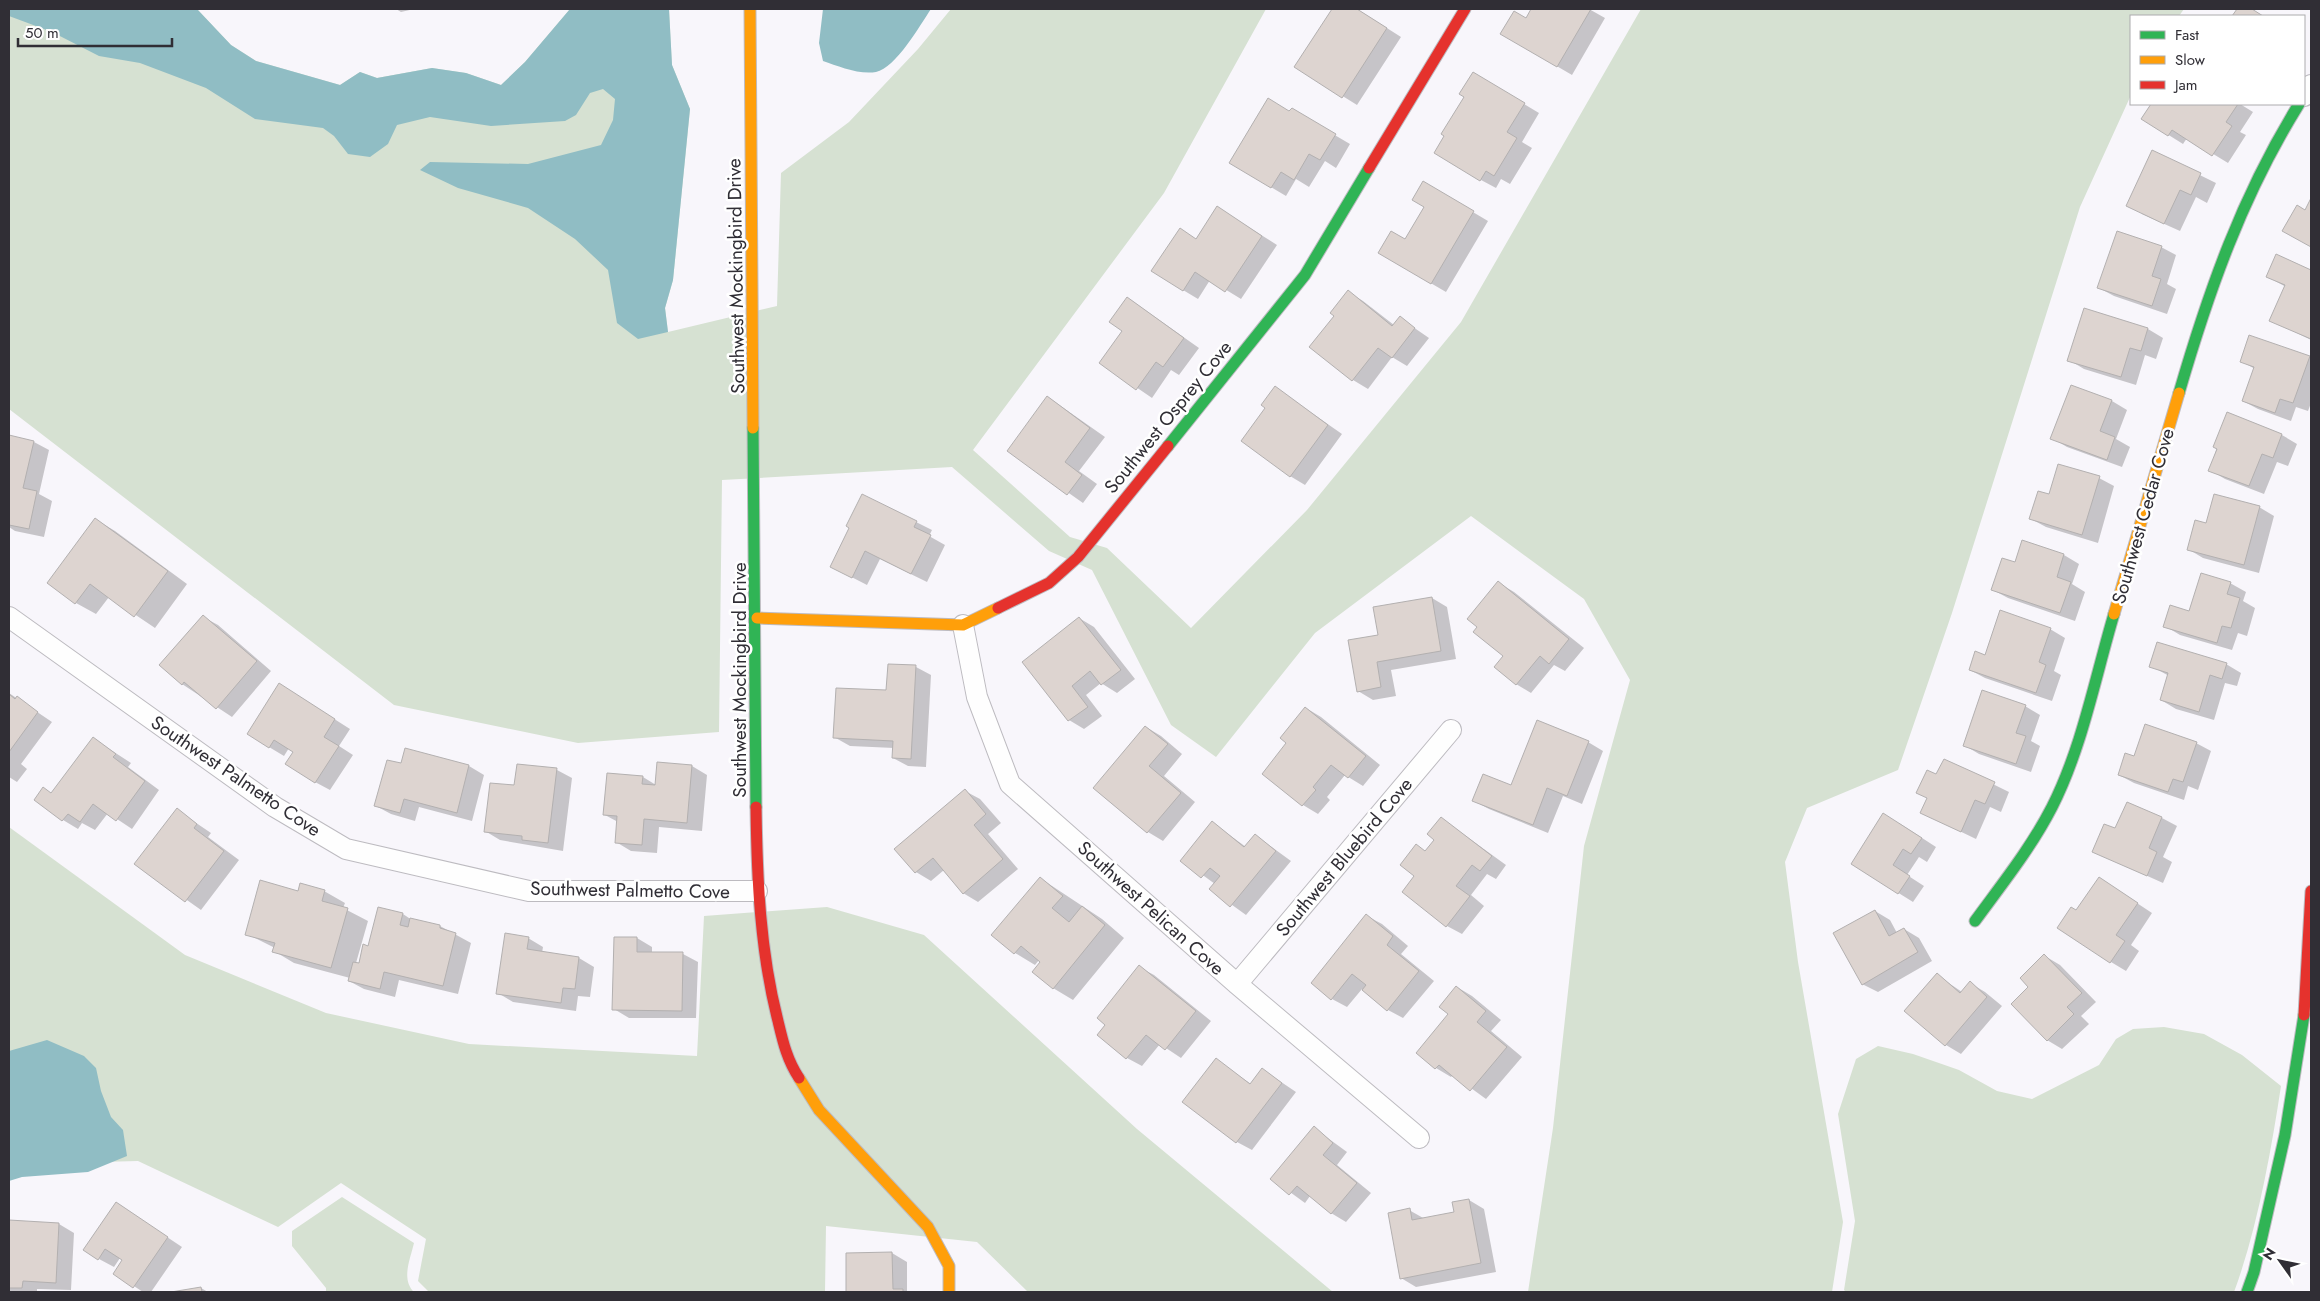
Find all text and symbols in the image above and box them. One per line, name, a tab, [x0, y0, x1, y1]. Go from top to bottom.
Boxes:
scale bar	[18, 15, 171, 47]
legend	[2130, 15, 2305, 105]
text: 50 m	[25, 22, 59, 44]
text: Fast	[2175, 24, 2199, 46]
text: Slow	[2175, 49, 2206, 71]
text: Jam	[2173, 74, 2198, 96]
street label: Southwest Mockingbird Drive	[720, 158, 752, 394]
street label: Southwest Osprey Cove	[1098, 335, 1238, 499]
street label: Southwest Cedar Cove	[2105, 425, 2181, 607]
street label: Southwest Mockingbird Drive	[726, 562, 753, 798]
street label: Southwest Palmetto Cove	[146, 709, 326, 843]
street label: Southwest Bluebird Cove	[1269, 772, 1419, 942]
street label: Southwest Pelican Cove	[1072, 835, 1231, 982]
street label: Southwest Palmetto Cove	[530, 875, 730, 905]
north arrow	[2255, 1236, 2305, 1286]
text: N	[2258, 1244, 2281, 1264]

